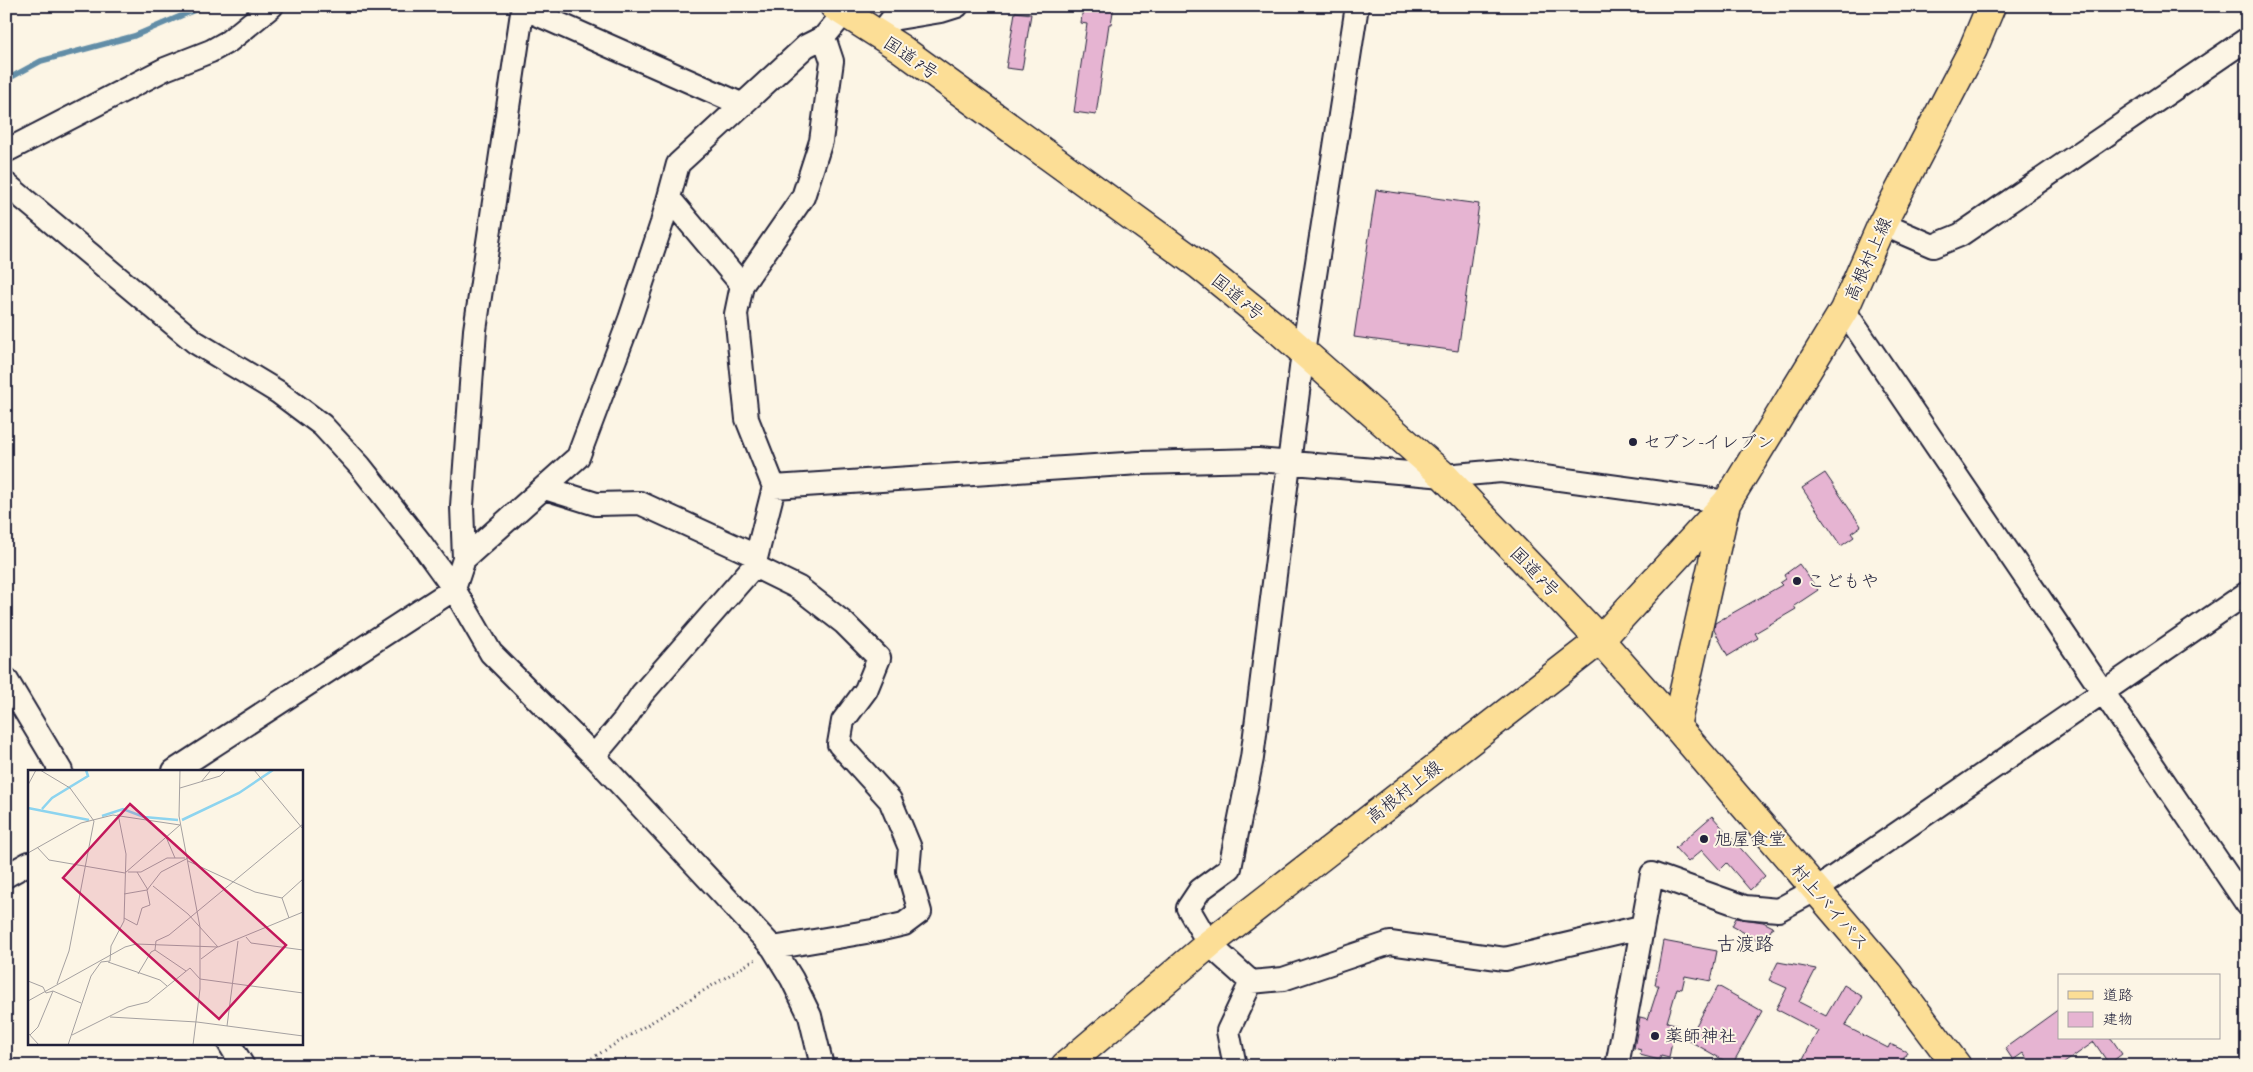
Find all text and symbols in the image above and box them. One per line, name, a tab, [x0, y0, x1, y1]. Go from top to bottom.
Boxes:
street label: 国道7号	[879, 32, 943, 84]
street label: 高根村上線	[1840, 213, 1896, 305]
street label: 国道7号	[1207, 269, 1269, 325]
place label: セブン-イレブン	[1643, 431, 1775, 453]
marker: セブン-イレブン	[1627, 436, 1639, 448]
street label: 国道7号	[1506, 542, 1564, 602]
place label: こどもや	[1807, 570, 1879, 592]
marker: こどもや	[1791, 575, 1803, 587]
street label: 高根村上線	[1362, 756, 1446, 828]
inset map	[28, 770, 302, 1044]
place label: 旭屋食堂	[1714, 828, 1786, 850]
marker: 旭屋食堂	[1698, 833, 1710, 845]
street label: 村上バイパス	[1786, 859, 1874, 955]
district label: 古渡路	[1716, 932, 1774, 956]
legend	[2058, 974, 2220, 1040]
text: 道路	[2103, 986, 2133, 1005]
text: 建物	[2103, 1010, 2133, 1029]
place label: 薬師神社	[1665, 1025, 1737, 1047]
marker: 薬師神社	[1649, 1030, 1661, 1042]

